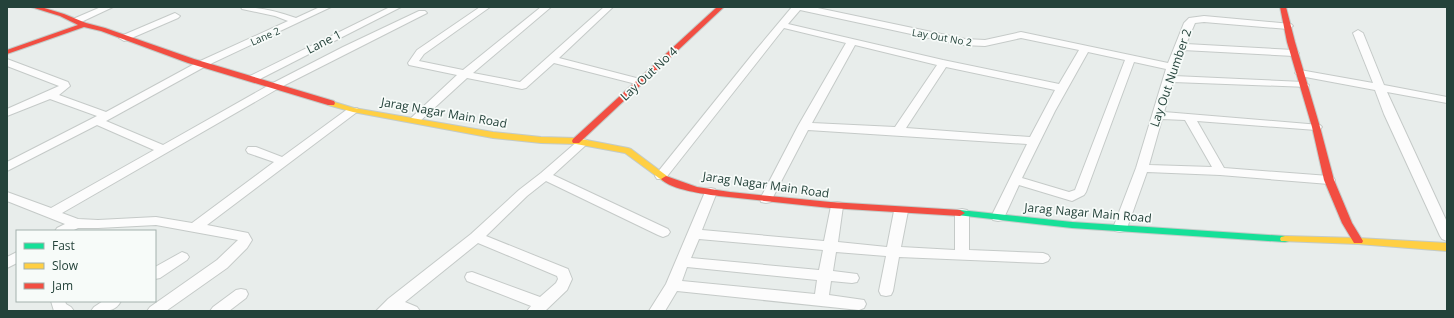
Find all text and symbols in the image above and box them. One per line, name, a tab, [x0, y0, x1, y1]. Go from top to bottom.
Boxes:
street label: Lane 2	[248, 23, 282, 49]
street label: Lay Out No 2	[911, 25, 973, 49]
street label: Lane 1	[303, 26, 344, 58]
street label: Lay Out Number 2	[1146, 26, 1195, 129]
street label: Lay Out No 4	[616, 43, 681, 105]
street label: Jarag Nagar Main Road	[379, 93, 508, 132]
street label: Jarag Nagar Main Road	[701, 167, 830, 202]
street label: Jarag Nagar Main Road	[1023, 198, 1152, 227]
legend	[16, 230, 156, 302]
text: Fast	[52, 237, 75, 254]
text: Slow	[52, 257, 79, 274]
text: Jam	[51, 277, 73, 294]

